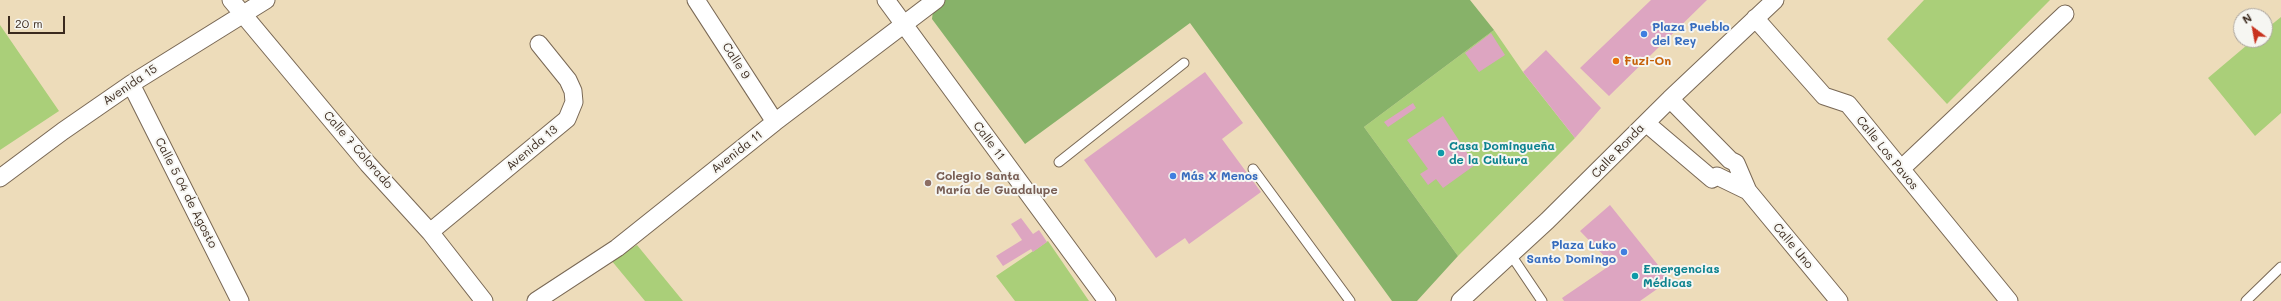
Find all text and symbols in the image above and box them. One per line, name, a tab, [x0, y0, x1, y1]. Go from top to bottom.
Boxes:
scale bar	[10, 8, 67, 34]
north arrow	[2233, 8, 2273, 48]
text: N	[2239, 10, 2254, 27]
text: 20 m	[15, 15, 43, 31]
place label: Plaza Pueblo del Rey	[1652, 20, 1730, 48]
marker: Plaza Pueblo del Rey	[1639, 29, 1649, 39]
street label: Calle 9	[719, 40, 753, 82]
place label: Fuzi-On	[1624, 54, 1671, 68]
marker: Fuzi-On	[1611, 56, 1621, 66]
street label: Avenida 15	[100, 62, 160, 108]
street label: Calle 7 Colorado	[320, 108, 396, 192]
street label: Calle Los Pavos	[1853, 113, 1921, 193]
street label: Calle 11	[970, 119, 1008, 163]
street label: Calle Ronda	[1589, 121, 1647, 181]
street label: Avenida 13	[503, 122, 561, 174]
street label: Avenida 11	[709, 128, 765, 176]
street label: Calle 5 04 de Agosto	[152, 135, 220, 251]
place label: Casa Domingueña de la Cultura	[1449, 139, 1555, 167]
marker: Casa Domingueña de la Cultura	[1436, 148, 1446, 158]
place label: Colegio Santa María de Guadalupe	[936, 169, 1058, 197]
place label: Más X Menos	[1181, 169, 1258, 183]
marker: Más X Menos	[1168, 171, 1178, 181]
marker: Colegio Santa María de Guadalupe	[923, 178, 933, 188]
street label: Calle Uno	[1770, 220, 1816, 272]
place label: Plaza Luko Santo Domingo	[1527, 238, 1616, 266]
marker: Plaza Luko Santo Domingo	[1619, 247, 1629, 257]
place label: Emergencias Médicas	[1643, 262, 1719, 290]
marker: Emergencias Médicas	[1630, 271, 1640, 281]

